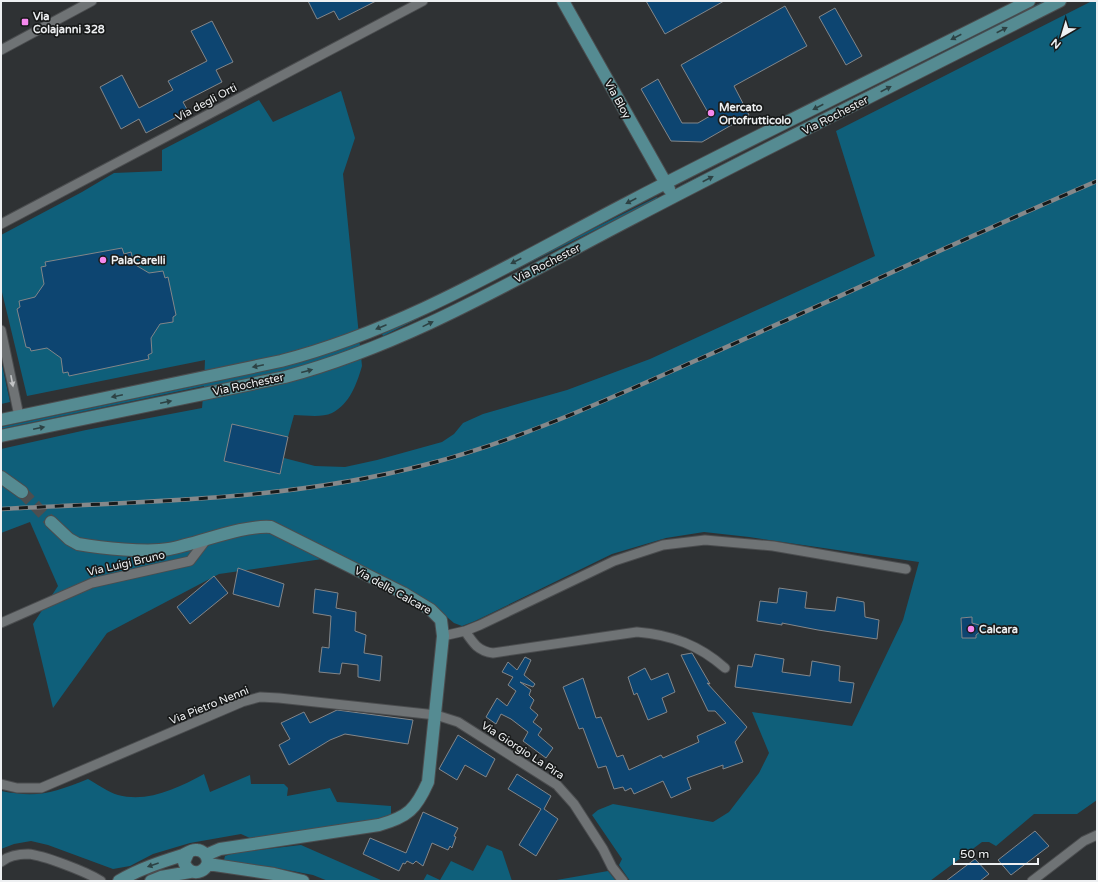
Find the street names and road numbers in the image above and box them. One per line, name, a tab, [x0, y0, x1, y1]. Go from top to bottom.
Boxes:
street label: Via Bloy	[602, 78, 633, 121]
street label: Via degli Orti	[173, 81, 239, 124]
street label: Via Rochester	[800, 93, 871, 138]
street label: Via Rochester	[512, 241, 583, 286]
street label: Via Rochester	[211, 370, 286, 398]
street label: Via Luigi Bruno	[86, 548, 167, 579]
street label: Via delle Calcare	[352, 564, 433, 617]
street label: Via Pietro Nenni	[168, 684, 251, 727]
street label: Via Giorgio La Pira	[479, 719, 567, 782]

